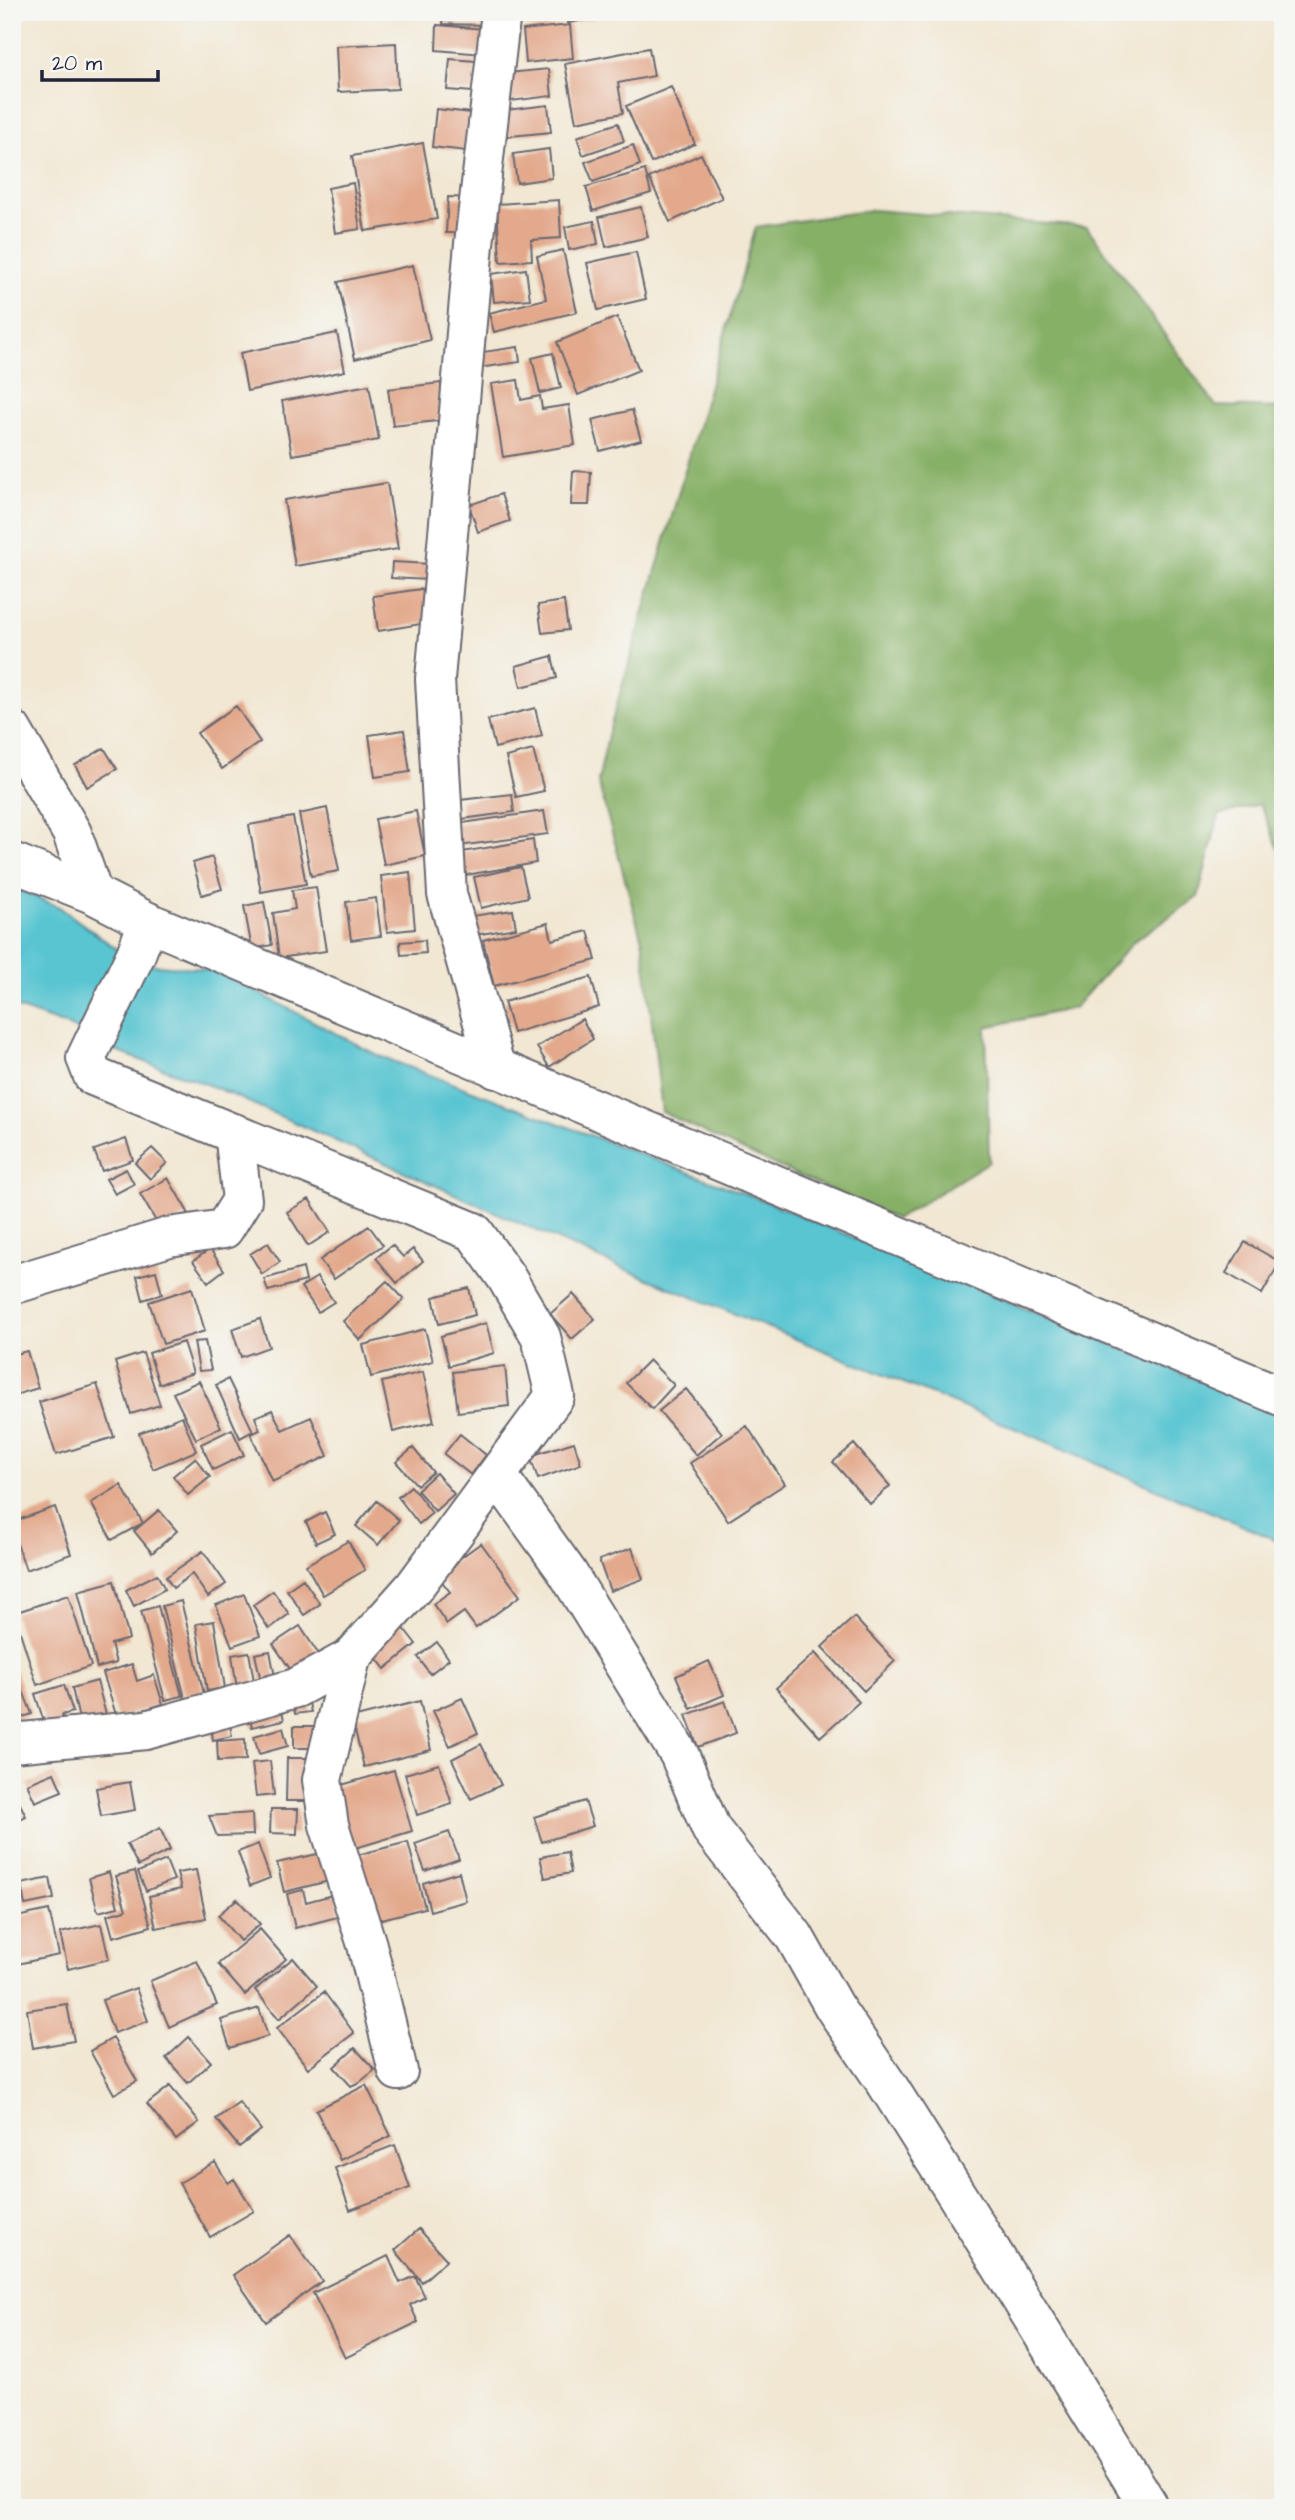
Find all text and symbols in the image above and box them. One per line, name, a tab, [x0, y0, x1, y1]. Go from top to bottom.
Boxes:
scale bar	[42, 38, 158, 82]
text: 20 m	[52, 49, 103, 78]

